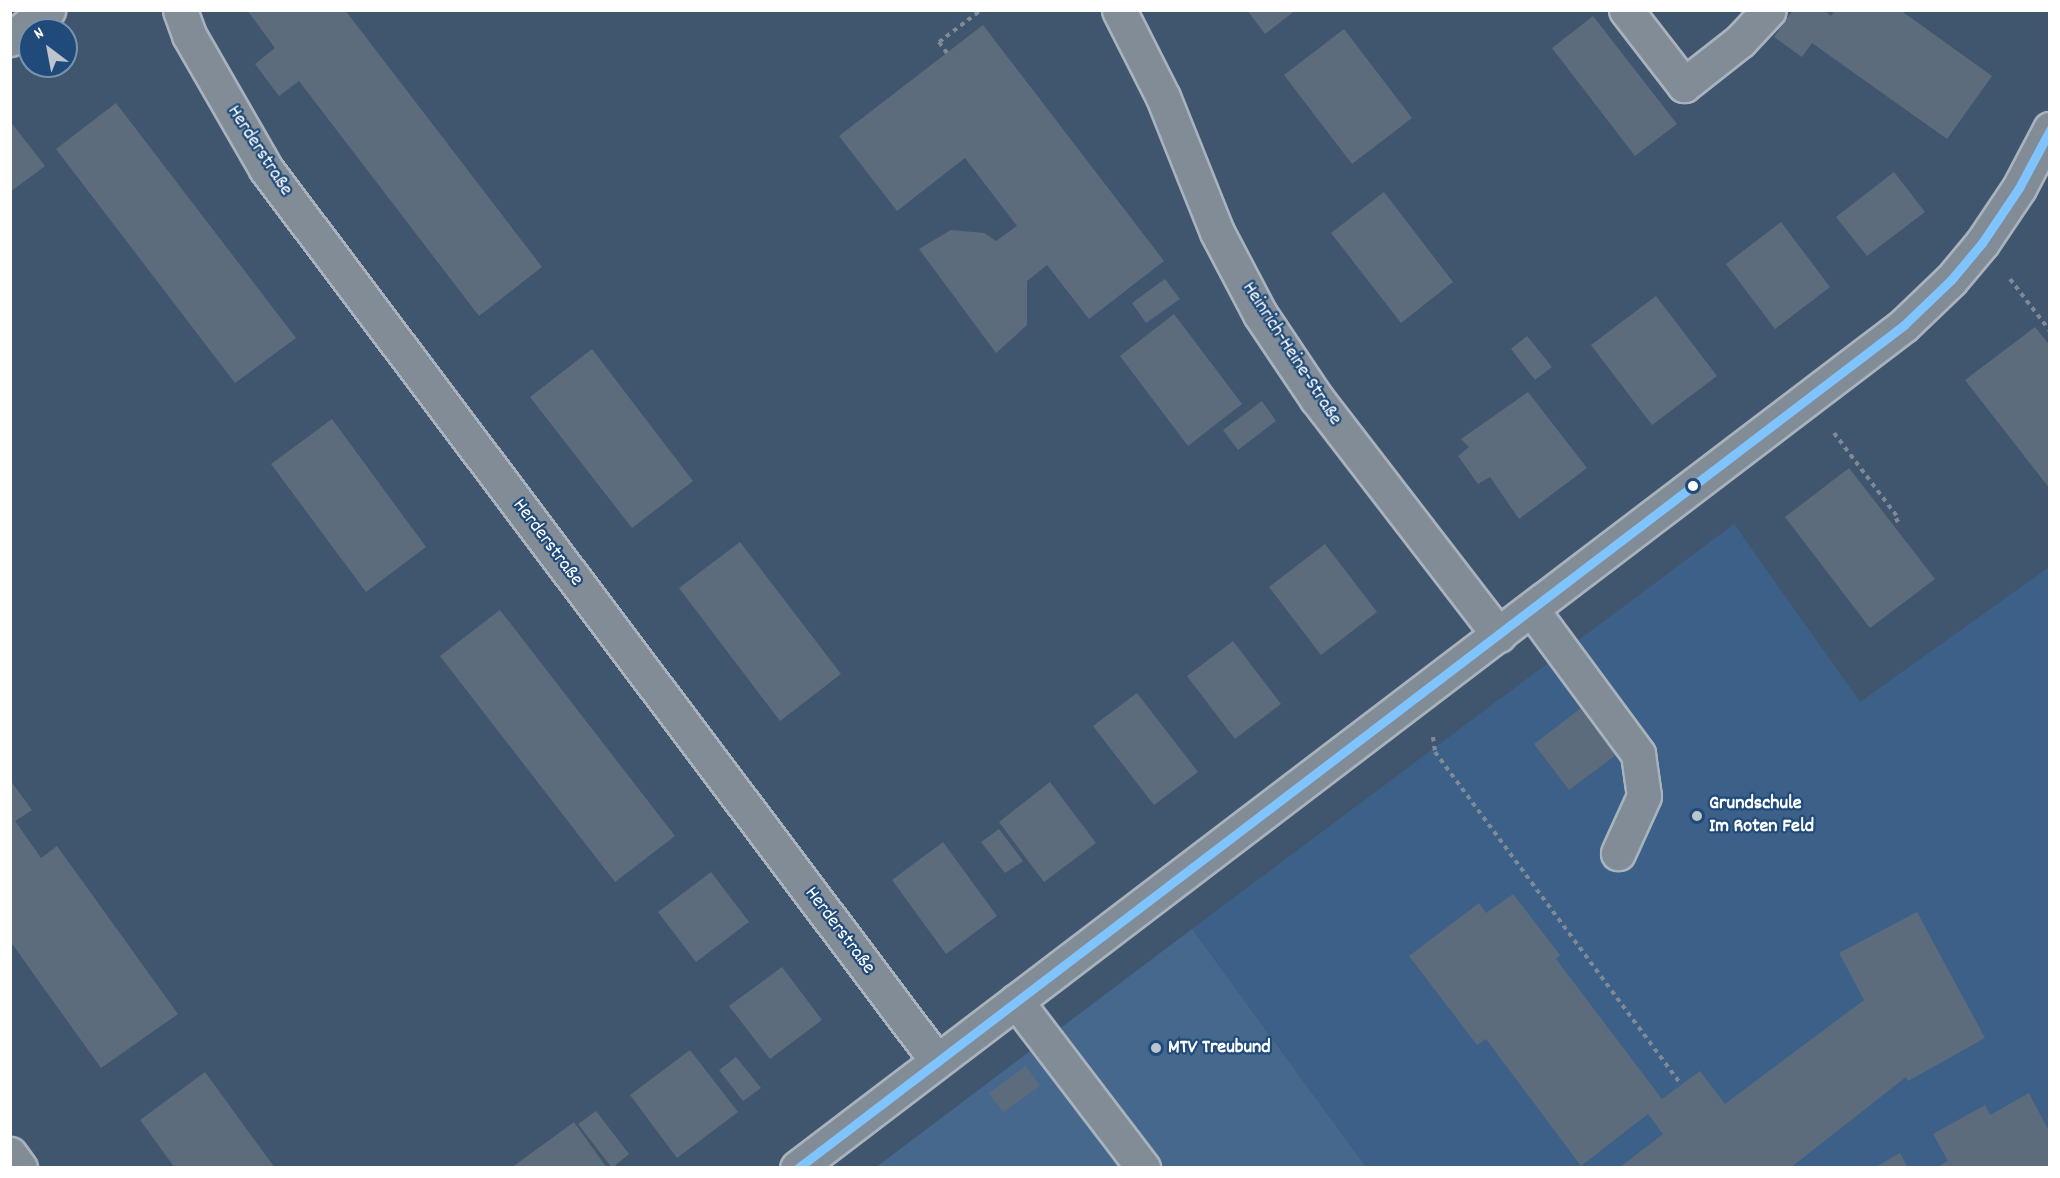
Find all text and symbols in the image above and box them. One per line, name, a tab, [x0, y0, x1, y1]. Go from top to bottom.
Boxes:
north arrow	[18, 18, 78, 78]
text: N	[30, 22, 49, 46]
street label: Herderstraße	[221, 101, 297, 201]
street label: Heinrich-Heine-Straße	[1236, 278, 1346, 430]
unlabelled marker	[1687, 480, 1699, 492]
street label: Herderstraße	[506, 495, 588, 591]
place label: Grundschule Im Roten Feld	[1709, 792, 1814, 839]
marker: Grundschule Im Roten Feld	[1690, 809, 1704, 823]
street label: Herderstraße	[798, 883, 880, 979]
place label: MTV Treubund	[1168, 1036, 1271, 1060]
marker: MTV Treubund	[1149, 1041, 1163, 1055]

